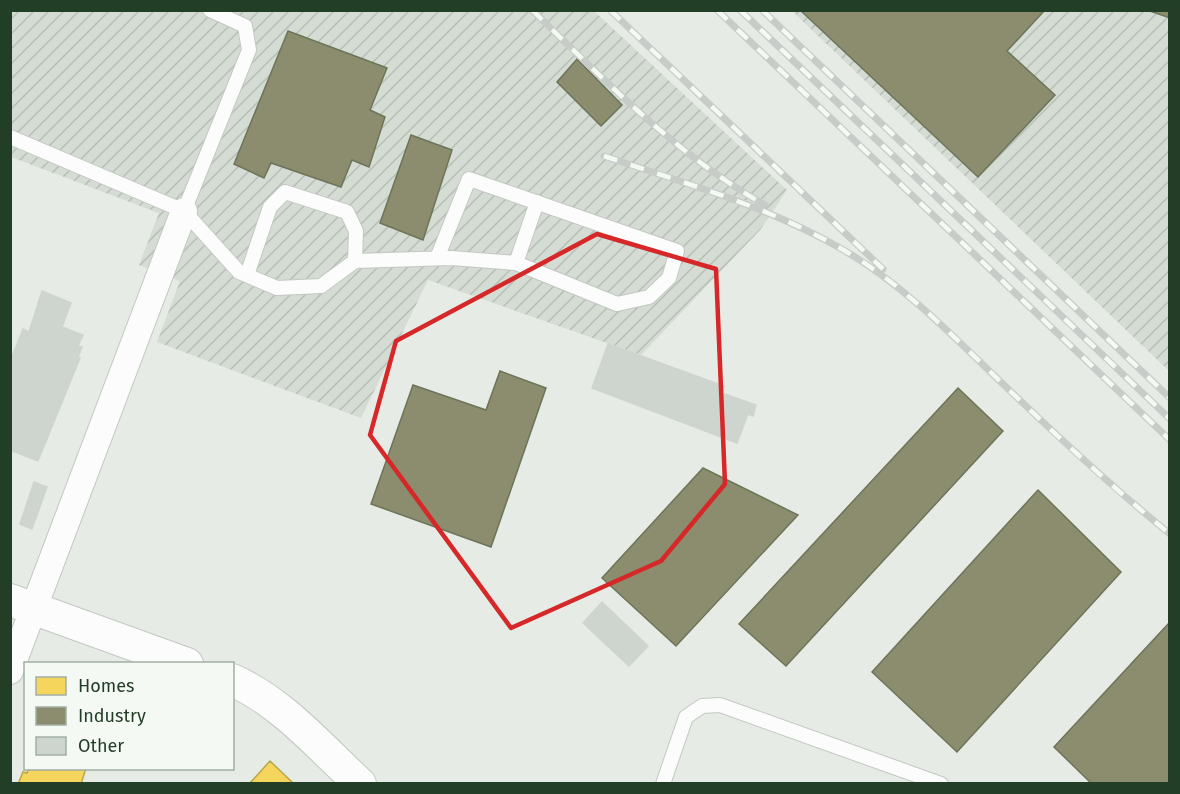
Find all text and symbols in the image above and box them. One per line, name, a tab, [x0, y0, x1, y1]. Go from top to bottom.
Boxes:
legend	[24, 662, 234, 770]
text: Homes	[78, 675, 134, 697]
text: Industry	[78, 705, 146, 727]
text: Other	[78, 735, 124, 757]

